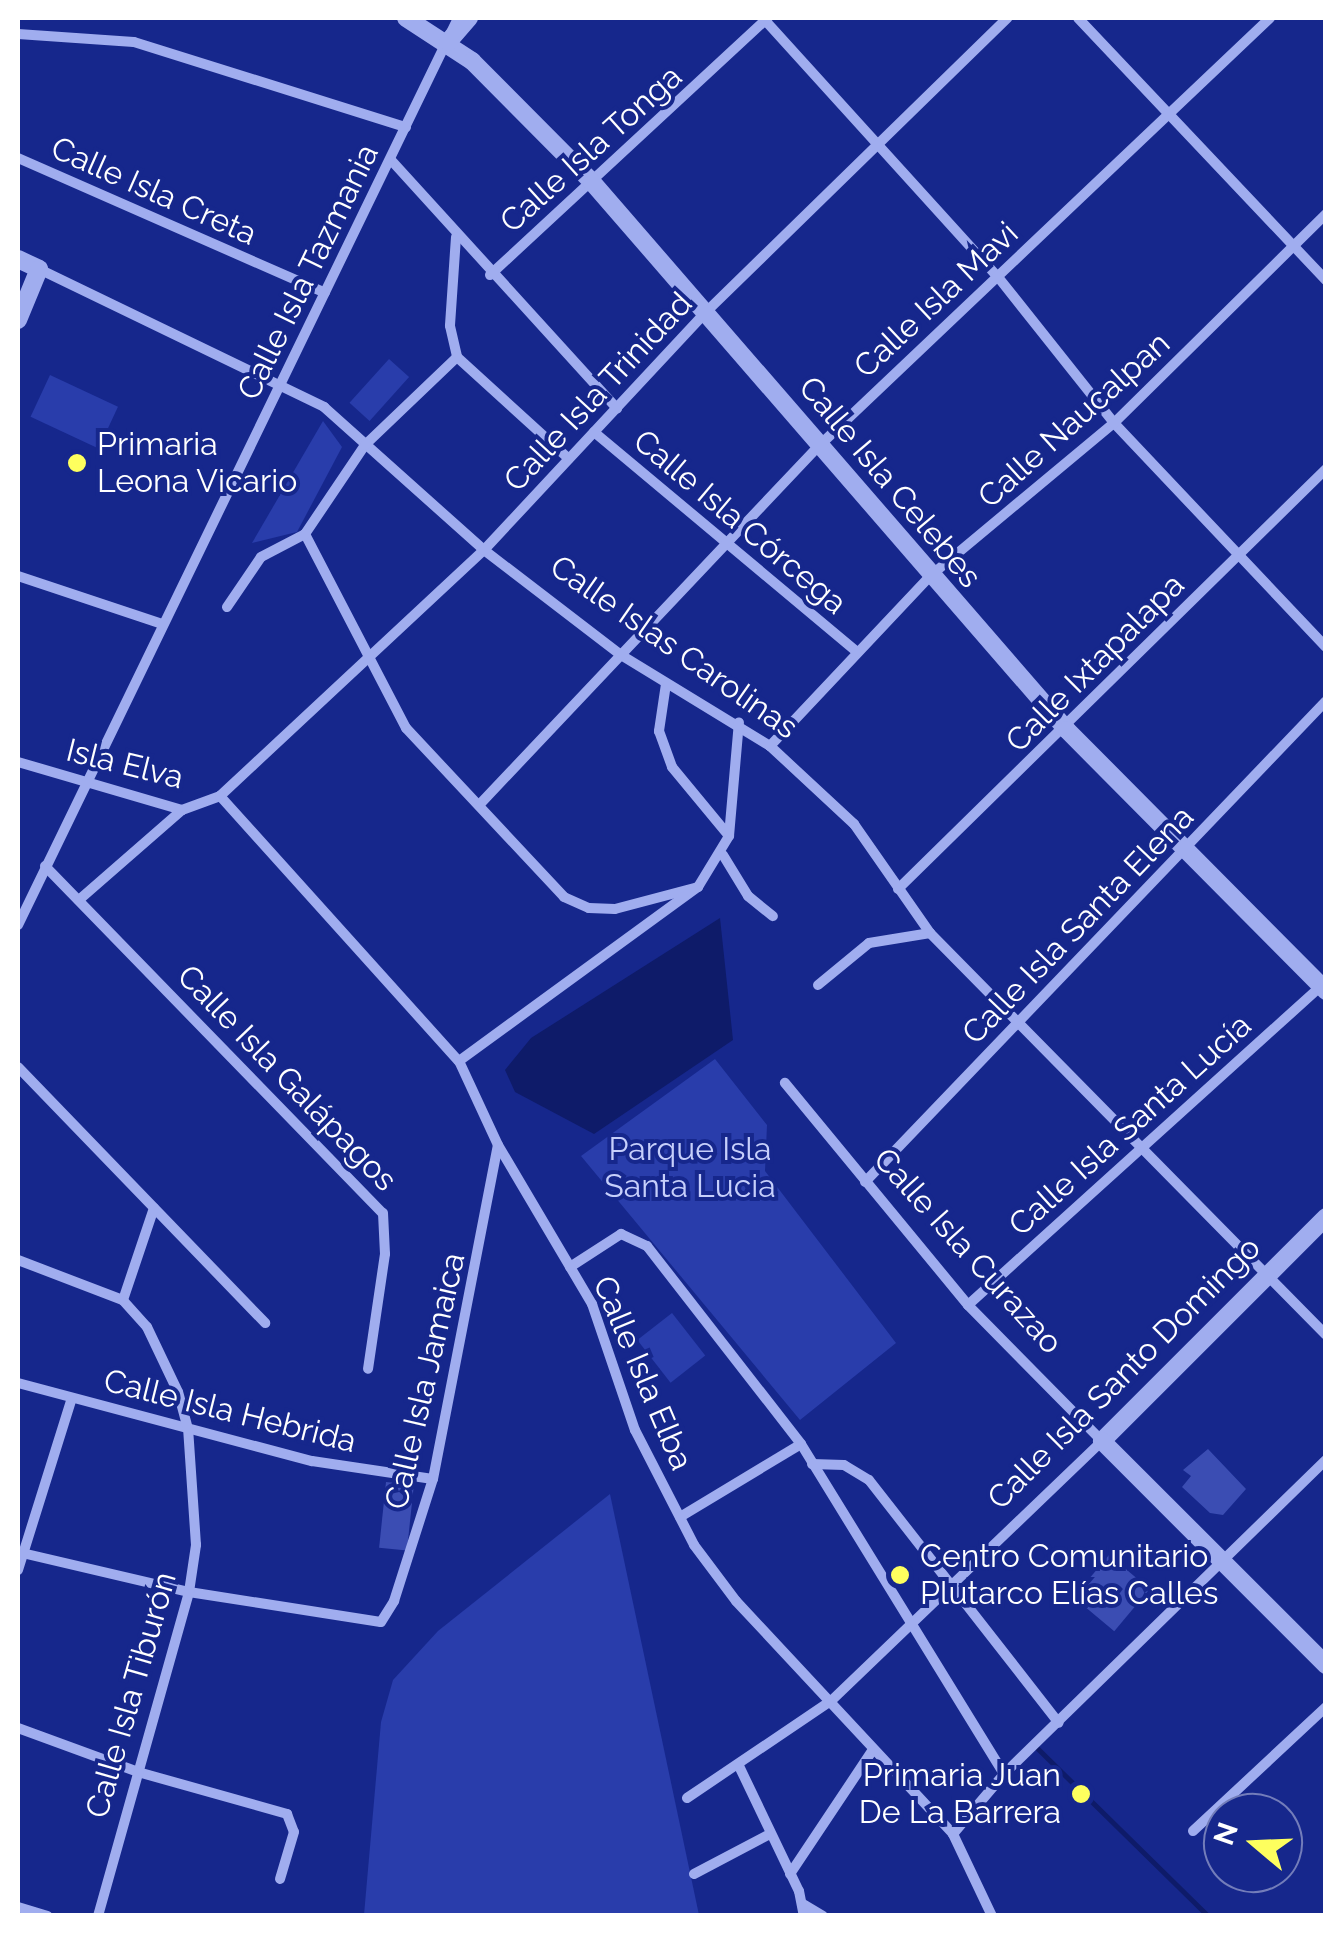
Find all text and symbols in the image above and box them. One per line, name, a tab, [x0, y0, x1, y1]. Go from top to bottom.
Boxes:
street label: Calle Isla Tonga	[492, 57, 690, 241]
street label: Calle Isla Creta	[45, 129, 263, 253]
street label: Calle Isla Tazmania	[229, 137, 387, 407]
street label: Calle Isla Mavi	[846, 214, 1026, 386]
street label: Calle Isla Trinidad	[496, 284, 700, 500]
street label: Calle Naucalpan	[970, 324, 1178, 516]
street label: Calle Isla Celebes	[791, 369, 989, 595]
street label: Calle Isla Córcega	[626, 422, 854, 622]
place label: Primaria Leona Vicario	[97, 426, 298, 501]
marker: Primaria Leona Vicario	[66, 452, 88, 474]
street label: Calle Islas Carolinas	[543, 547, 805, 747]
street label: Calle Ixtapalapa	[998, 566, 1192, 760]
street label: Isla Elva	[62, 731, 188, 797]
street label: Calle Isla Santa Elena	[954, 798, 1202, 1052]
street label: Calle Isla Galápagos	[169, 957, 405, 1199]
street label: Calle Isla Santa Lucía	[1001, 1006, 1259, 1244]
park label: Parque Isla Santa Lucia	[604, 1131, 776, 1206]
street label: Calle Isla Curazao	[866, 1140, 1070, 1362]
street label: Calle Isla Santo Domingo	[980, 1229, 1268, 1517]
street label: Calle Isla Jamaica	[377, 1249, 473, 1513]
street label: Calle Isla Elba	[585, 1270, 701, 1476]
street label: Calle Isla Hebrida	[100, 1361, 360, 1461]
place label: Centro Comunitario Plutarco Elías Calles	[920, 1538, 1218, 1613]
marker: Centro Comunitario Plutarco Elías Calles	[889, 1564, 911, 1586]
street label: Calle Isla Tiburón	[77, 1567, 185, 1823]
place label: Primaria Juan De La Barrera	[859, 1757, 1061, 1832]
marker: Primaria Juan De La Barrera	[1070, 1783, 1092, 1805]
north arrow	[1203, 1793, 1303, 1893]
text: N	[1207, 1818, 1245, 1849]

